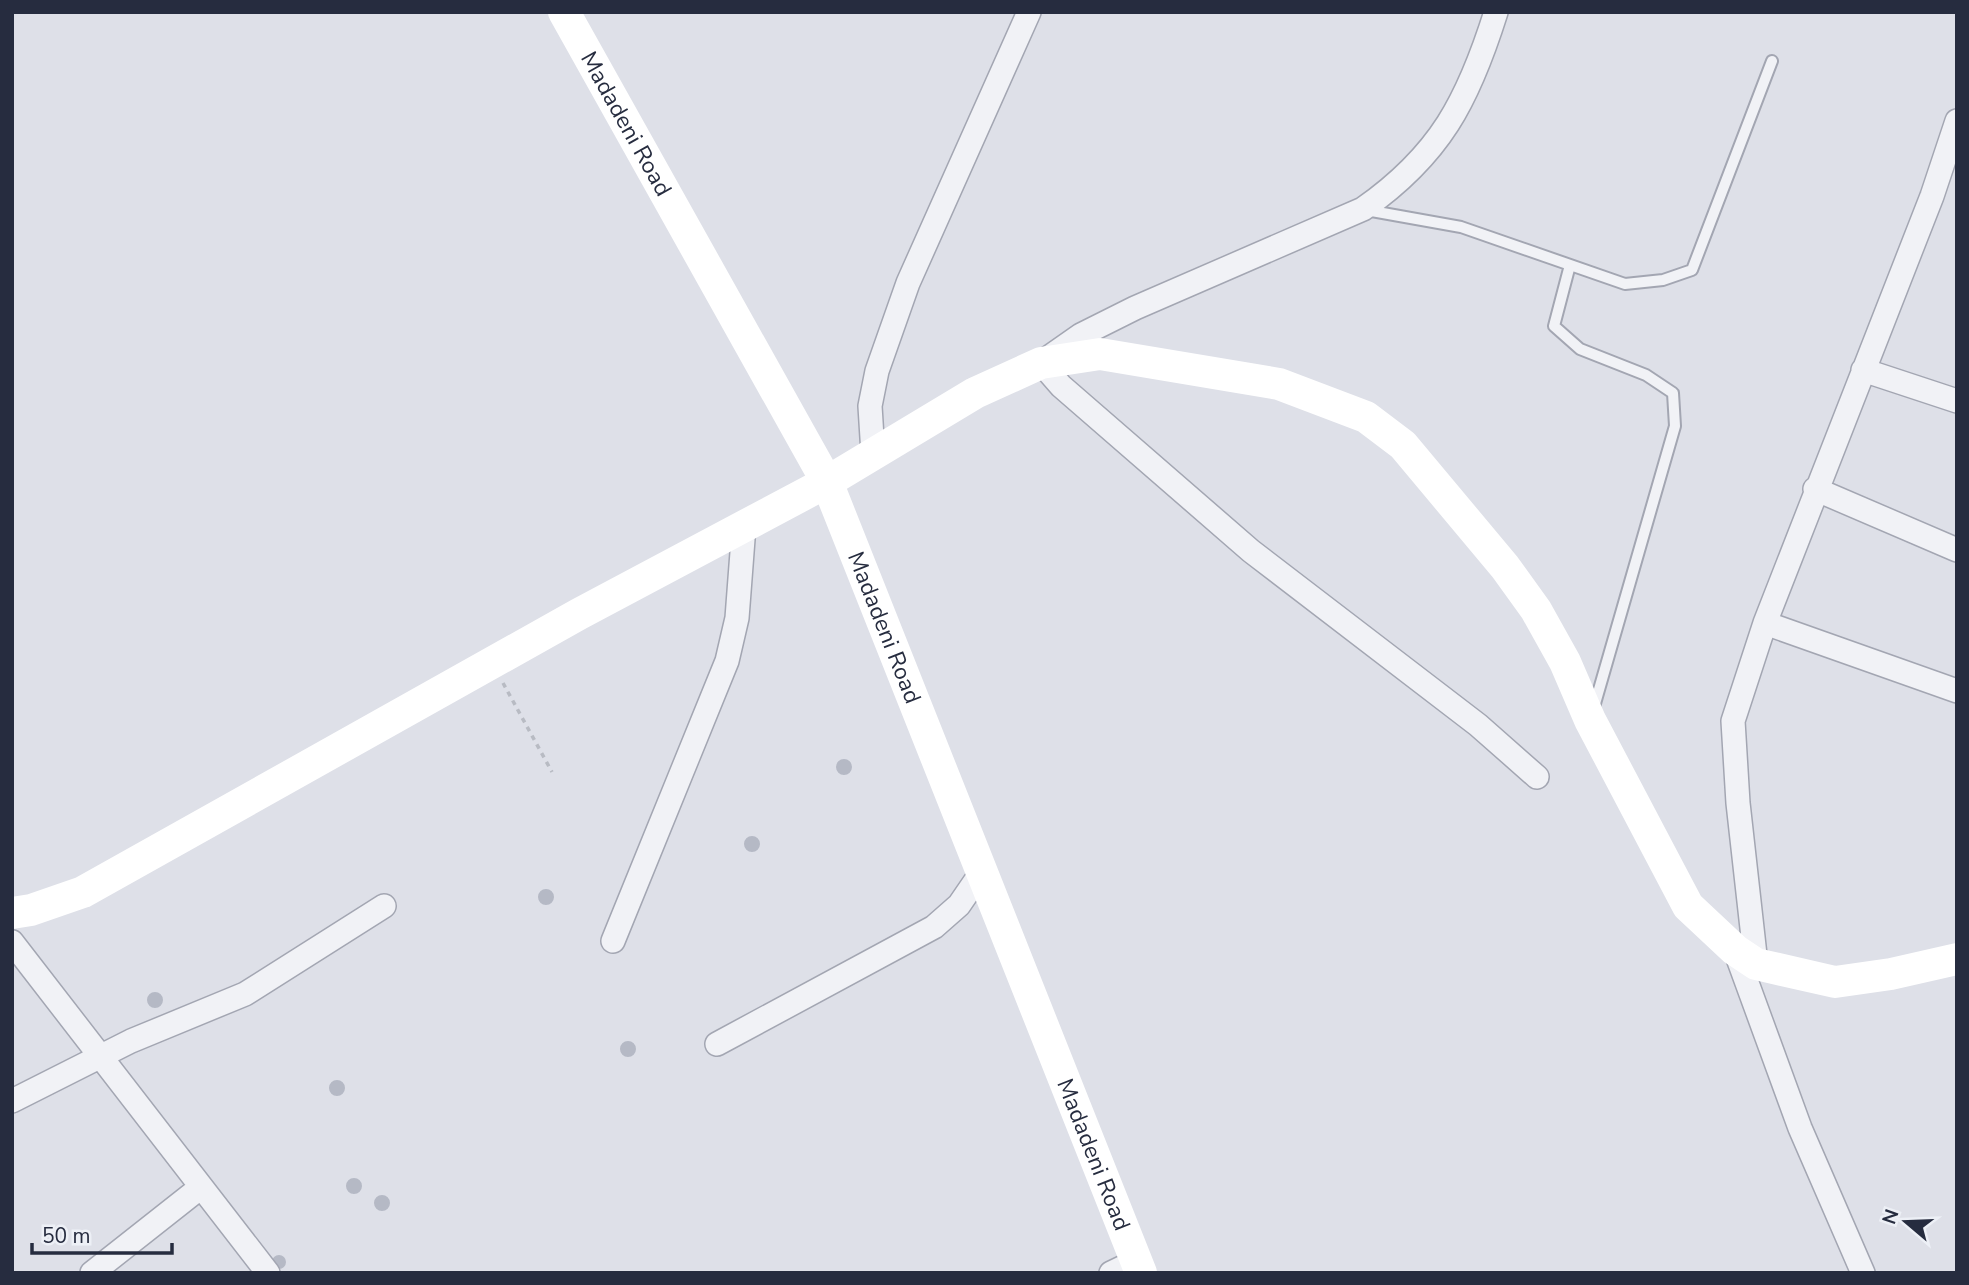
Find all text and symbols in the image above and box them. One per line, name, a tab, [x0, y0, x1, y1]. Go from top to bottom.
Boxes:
street label: Madadeni Road	[574, 46, 679, 202]
street label: Madadeni Road	[841, 547, 929, 708]
street label: Madadeni Road	[1050, 1074, 1138, 1235]
north arrow	[1871, 1187, 1941, 1257]
text: N	[1876, 1206, 1905, 1228]
scale bar	[32, 1212, 172, 1256]
text: 50 m	[42, 1222, 91, 1250]

